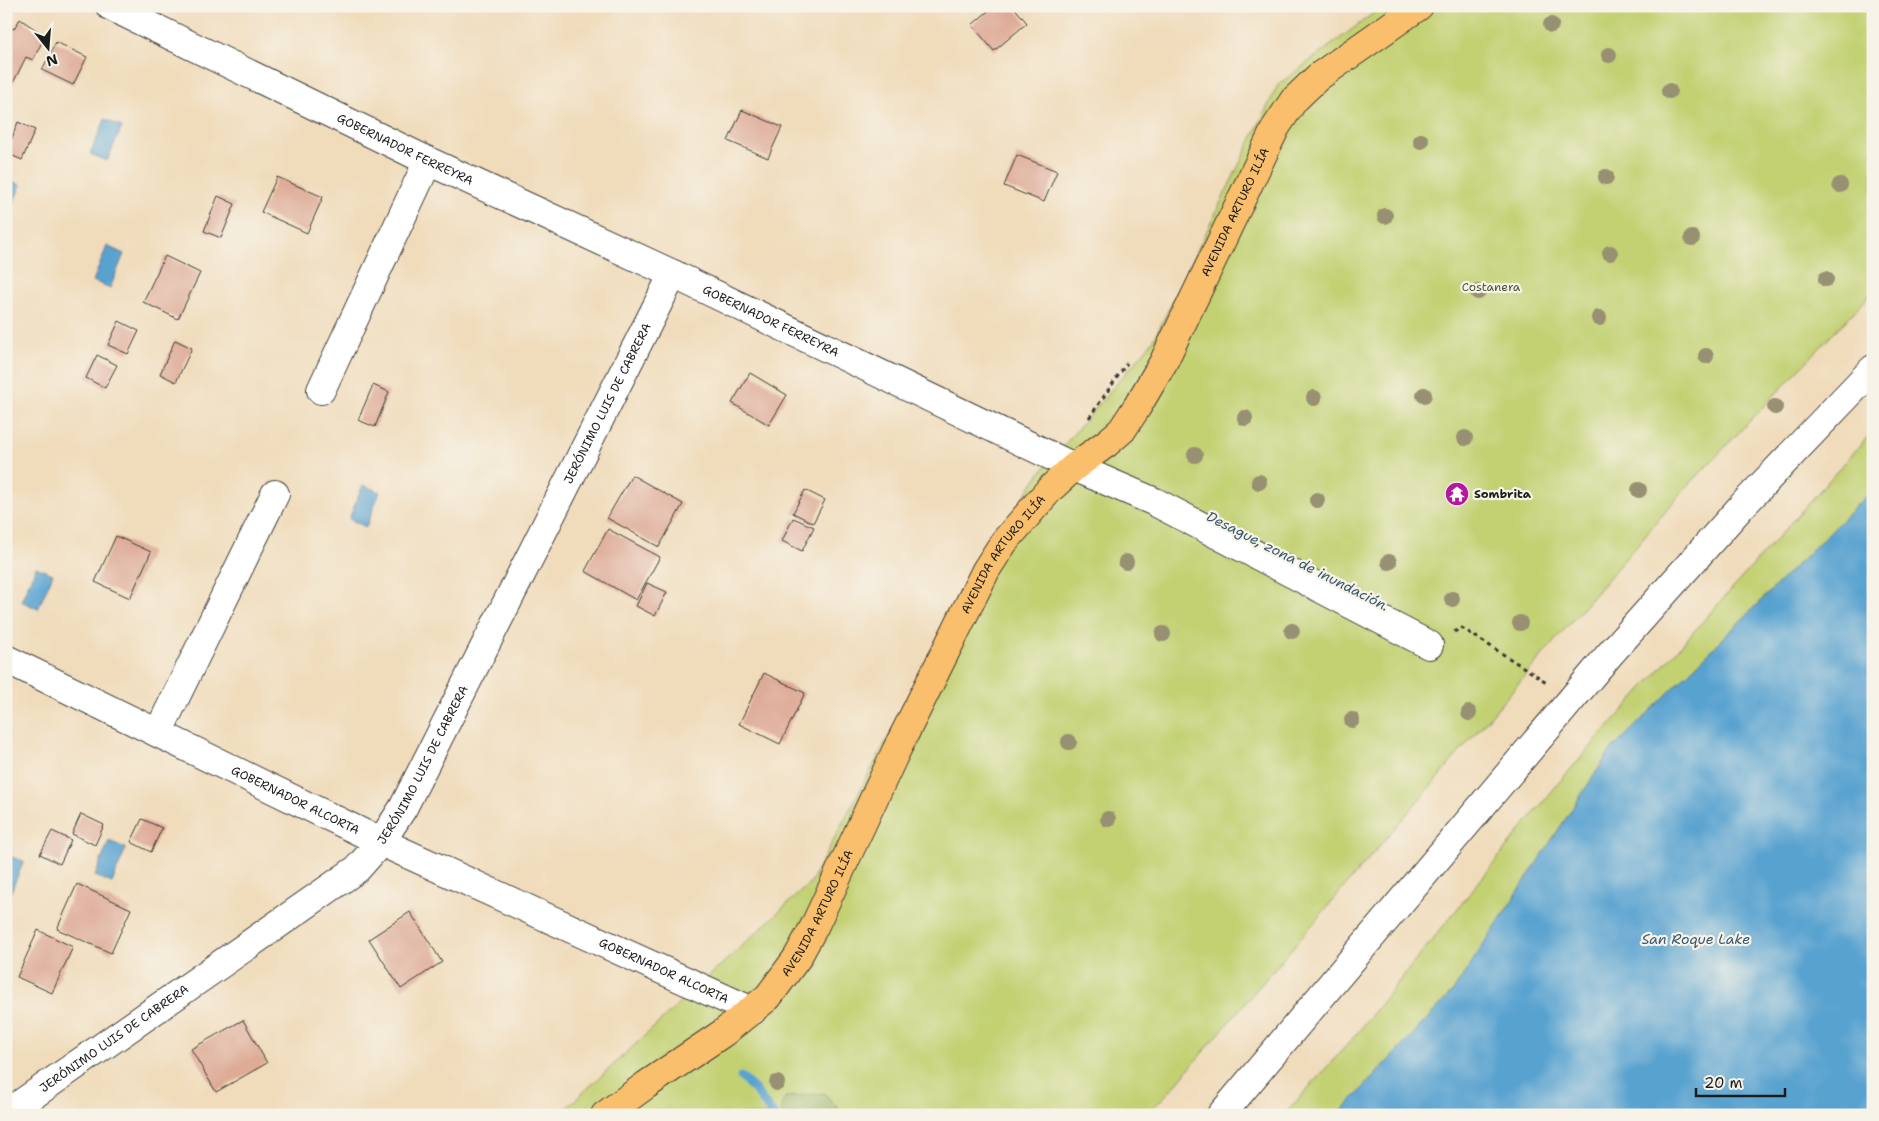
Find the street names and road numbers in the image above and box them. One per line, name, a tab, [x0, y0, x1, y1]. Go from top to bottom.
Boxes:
street label: GOBERNADOR FERREYRA	[334, 110, 476, 189]
street label: AVENIDA ARTURO ILÍA	[1198, 145, 1273, 279]
street label: GOBERNADOR FERREYRA	[700, 281, 842, 361]
street label: JERÓNIMO LUIS DE CABRERA	[560, 320, 655, 486]
street label: AVENIDA ARTURO ILÍA	[957, 492, 1049, 617]
street label: JERÓNIMO LUIS DE CABRERA	[374, 682, 472, 847]
street label: GOBERNADOR ALCORTA	[229, 762, 362, 838]
street label: AVENIDA ARTURO ILÍA	[778, 847, 857, 980]
street label: GOBERNADOR ALCORTA	[596, 934, 731, 1007]
street label: JERÓNIMO LUIS DE CABRERA	[37, 981, 192, 1096]

